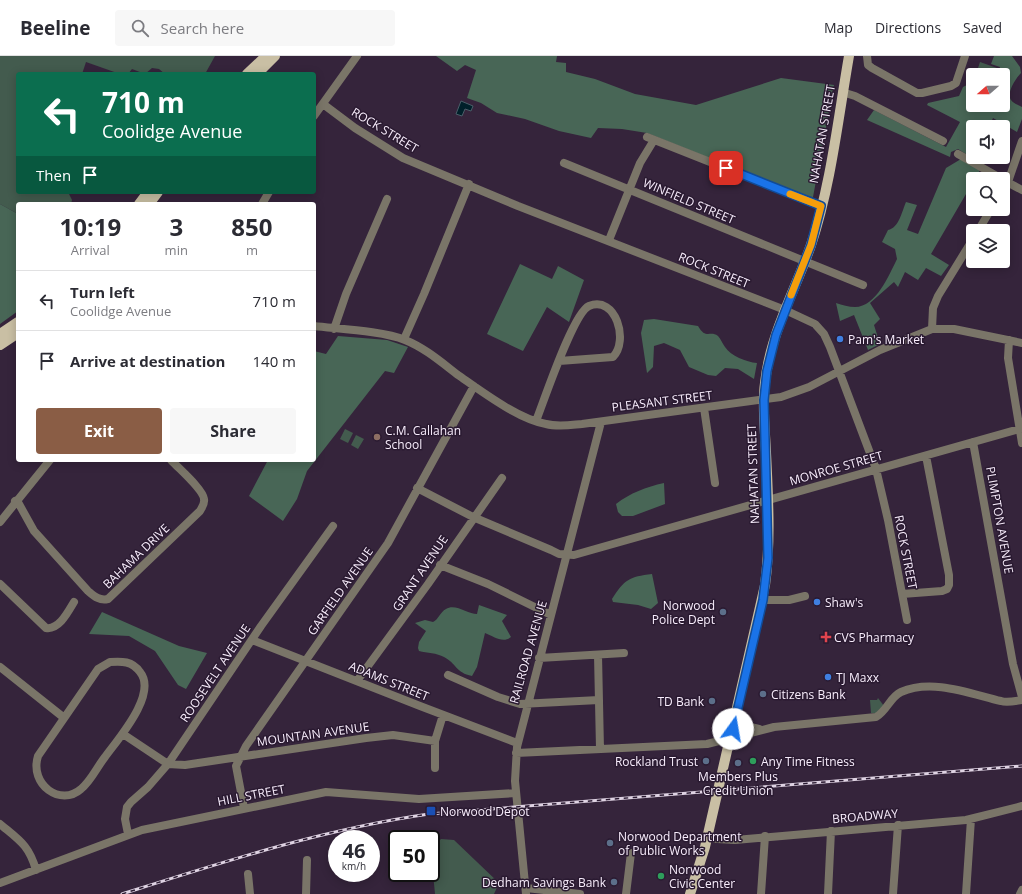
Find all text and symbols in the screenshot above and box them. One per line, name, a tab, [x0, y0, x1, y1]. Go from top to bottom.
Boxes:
search box	[115, 10, 395, 46]
text: Beeline	[20, 15, 91, 41]
icon: search	[129, 17, 151, 39]
text: Search here	[161, 18, 244, 38]
text: Map	[824, 18, 853, 37]
text: Directions	[875, 18, 941, 37]
text: Saved	[963, 18, 1002, 37]
north arrow	[966, 68, 1010, 112]
map controls	[966, 68, 1010, 268]
text: 710 m	[102, 83, 185, 121]
street label: NAHATAN STREET	[805, 83, 839, 185]
icon: left	[36, 88, 88, 140]
street label: ROCK STREET	[348, 103, 422, 157]
text: Coolidge Avenue	[102, 119, 242, 143]
button: sound	[966, 120, 1010, 164]
pin	[709, 151, 743, 185]
icon: arrive	[715, 157, 737, 179]
icon: arrive	[79, 164, 101, 186]
text: Then	[36, 165, 71, 185]
button: search	[966, 172, 1010, 216]
street label: WINFIELD STREET	[640, 174, 738, 228]
text: 10:19	[59, 210, 121, 243]
text: 3	[169, 210, 183, 243]
text: 850	[231, 210, 273, 243]
button: layers	[966, 224, 1010, 268]
text: Arrival	[71, 241, 110, 259]
text: min	[165, 241, 188, 259]
text: m	[246, 241, 258, 259]
street label: ROCK STREET	[676, 248, 752, 292]
text: Turn left	[70, 282, 135, 302]
icon: left	[36, 290, 58, 312]
text: 710 m	[252, 291, 296, 311]
text: Coolidge Avenue	[70, 302, 171, 320]
place label: Pam's Market	[848, 331, 924, 348]
marker: Pam's Market	[835, 334, 845, 344]
icon: arrive	[36, 350, 58, 372]
text: Arrive at destination	[70, 351, 225, 371]
text: 140 m	[252, 351, 296, 371]
street label: PLEASANT STREET	[611, 386, 714, 416]
button: Exit	[36, 408, 162, 454]
button: Share	[170, 408, 296, 454]
place label: C.M. Callahan School	[385, 422, 461, 453]
street label: NAHATAN STREET	[743, 423, 763, 524]
marker: C.M. Callahan School	[372, 432, 382, 442]
street label: MONROE STREET	[787, 446, 885, 489]
street label: PLIMPTON AVENUE	[982, 465, 1018, 575]
street label: ROCK STREET	[890, 513, 922, 591]
street label: BAHAMA DRIVE	[99, 520, 173, 592]
street label: GRANT AVENUE	[388, 532, 452, 614]
street label: GARFIELD AVENUE	[303, 544, 377, 638]
place label: Shaw's	[825, 594, 864, 611]
place label: Norwood Police Dept	[652, 597, 715, 628]
marker: Shaw's	[812, 597, 822, 607]
street label: RAILROAD AVENUE	[505, 598, 551, 706]
marker: Norwood Police Dept	[718, 607, 728, 617]
street label: ROOSEVELT AVENUE	[176, 621, 254, 725]
place label: CVS Pharmacy	[834, 629, 915, 646]
marker: CVS Pharmacy	[821, 632, 831, 642]
street label: ADAMS STREET	[346, 657, 432, 705]
place label: TJ Maxx	[836, 669, 880, 686]
marker: TJ Maxx	[823, 672, 833, 682]
place label: Citizens Bank	[771, 686, 846, 703]
marker: Citizens Bank	[758, 689, 768, 699]
place label: TD Bank	[657, 693, 705, 710]
marker: TD Bank	[707, 696, 717, 706]
position arrow	[712, 708, 754, 750]
street label: MOUNTAIN AVENUE	[256, 718, 370, 750]
place label: Rockland Trust	[615, 753, 698, 770]
place label: Any Time Fitness	[761, 753, 855, 770]
marker: Rockland Trust	[701, 756, 711, 766]
marker: Any Time Fitness	[748, 756, 758, 766]
marker: Members Plus Credit Union	[733, 758, 743, 768]
place label: Members Plus Credit Union	[698, 768, 778, 799]
street label: HILL STREET	[216, 780, 287, 810]
place label: Norwood Depot	[440, 803, 530, 820]
marker: Norwood Depot	[425, 805, 437, 817]
street label: BROADWAY	[831, 805, 899, 827]
place label: Norwood Department of Public Works	[618, 828, 741, 859]
speed limit sign: 50	[388, 830, 440, 882]
text: 46	[343, 837, 365, 864]
marker: Norwood Department of Public Works	[605, 838, 615, 848]
text: km/h	[342, 859, 366, 873]
place label: Norwood Civic Center	[669, 861, 735, 892]
marker: Norwood Civic Center	[656, 871, 666, 881]
place label: Dedham Savings Bank	[482, 874, 607, 891]
marker: Dedham Savings Bank	[609, 877, 619, 887]

